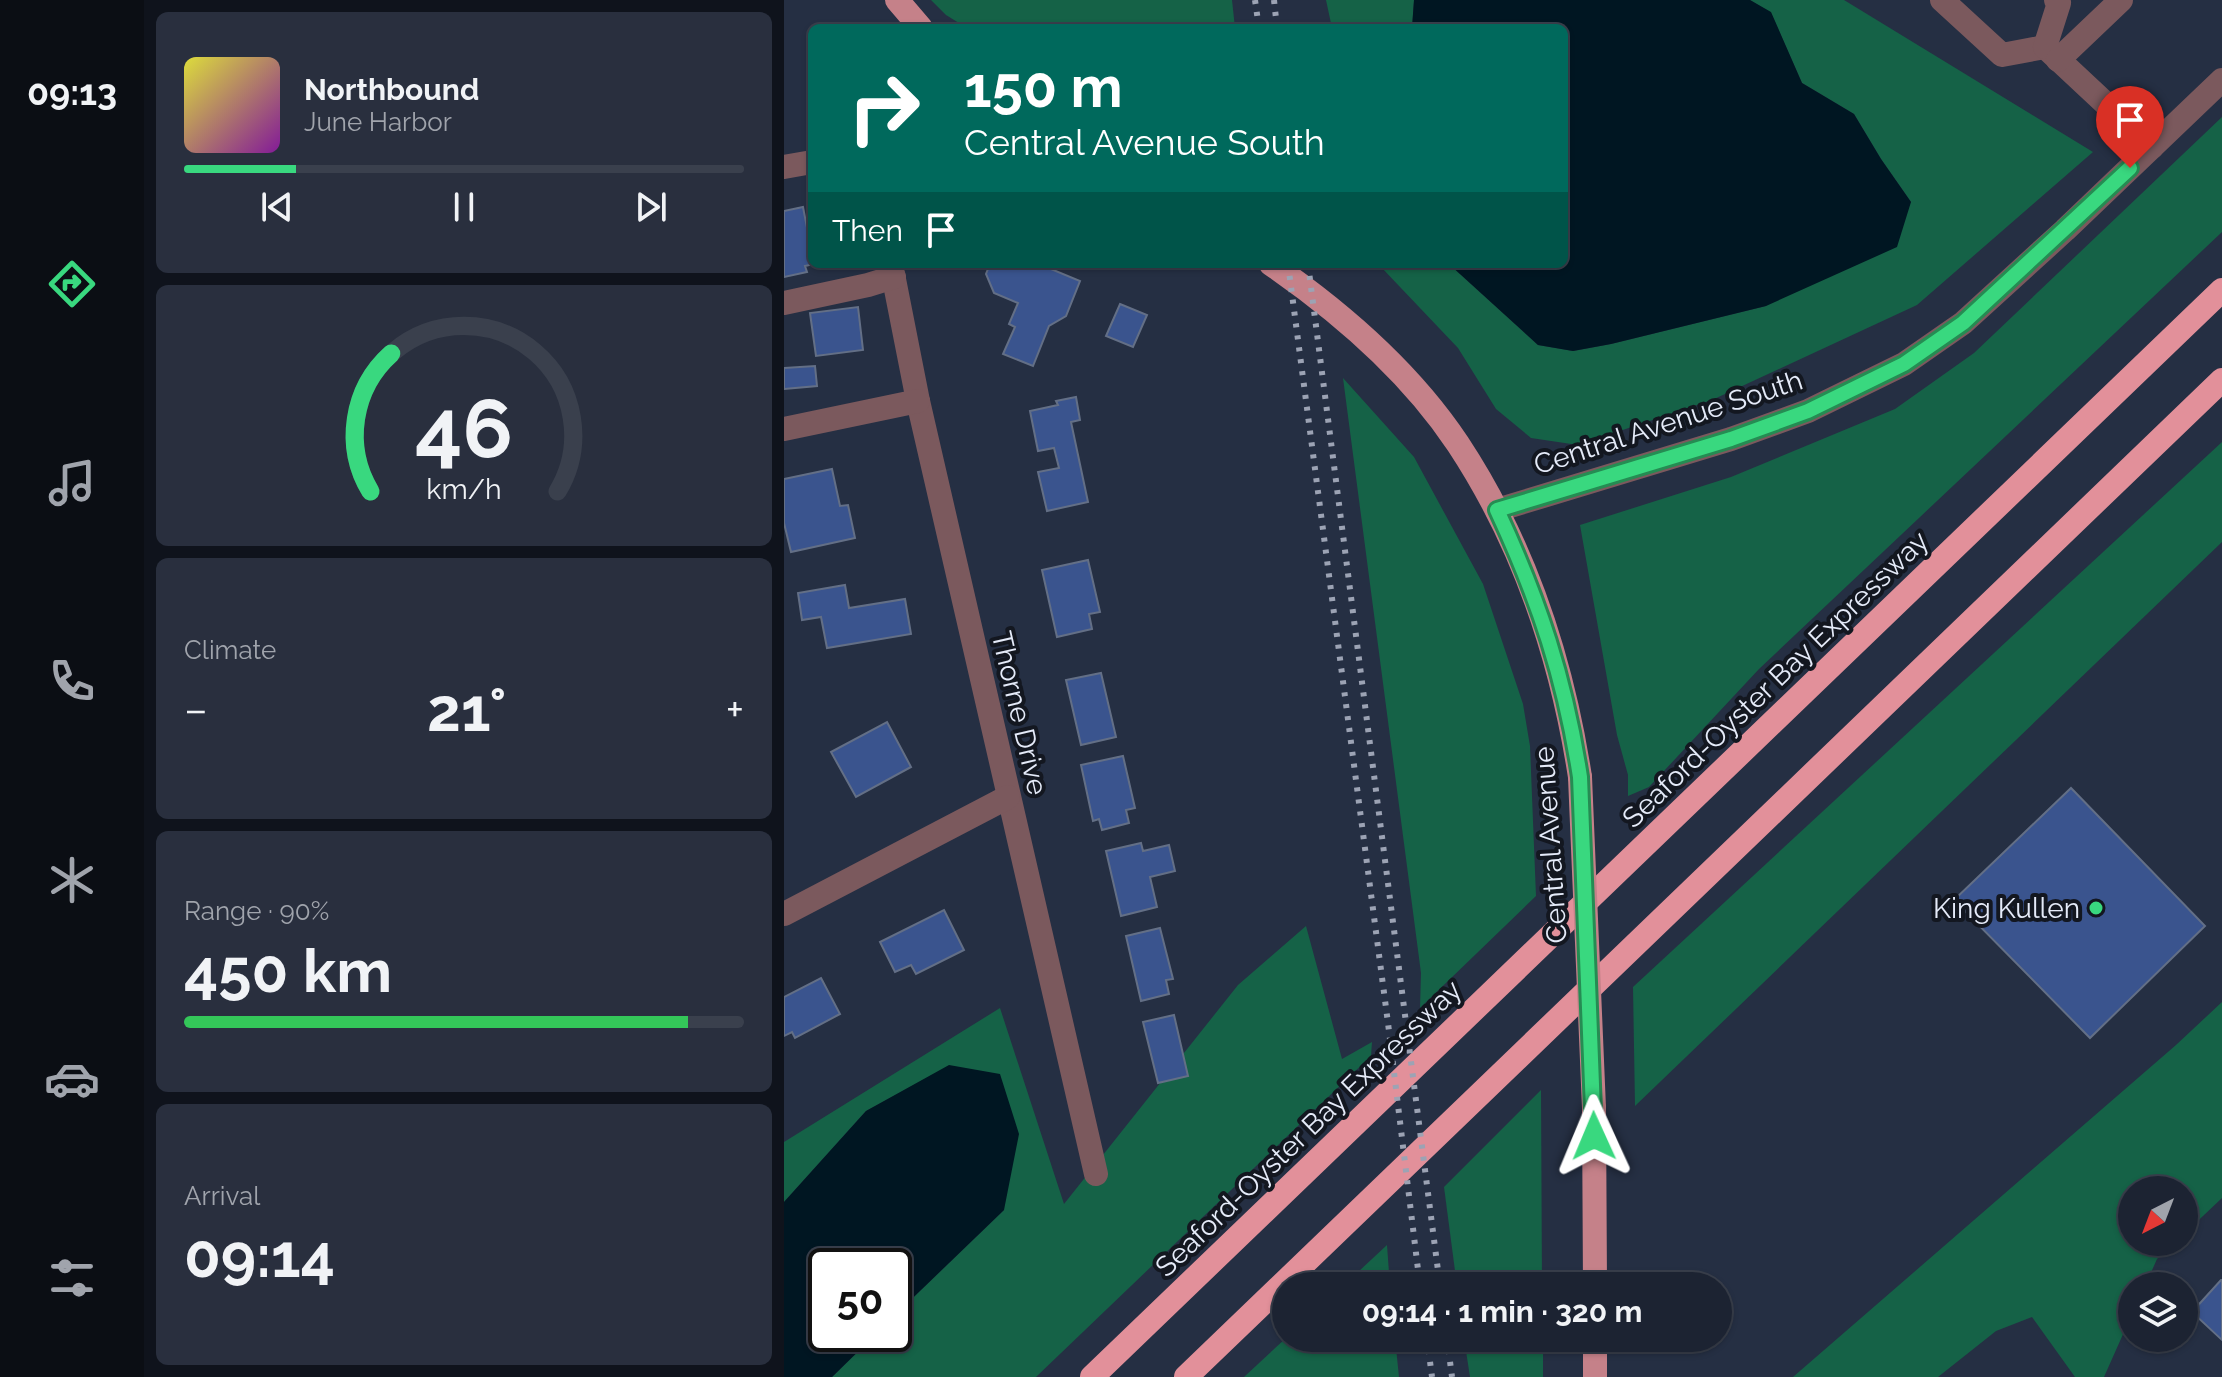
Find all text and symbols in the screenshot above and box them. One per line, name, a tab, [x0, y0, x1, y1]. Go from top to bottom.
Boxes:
text: 150 m	[964, 54, 1123, 120]
icon: right	[832, 56, 936, 160]
text: 09:13	[27, 71, 117, 113]
text: Northbound	[304, 72, 479, 107]
pin	[2096, 86, 2164, 168]
icon: arrive	[2108, 98, 2152, 142]
text: June Harbor	[304, 107, 452, 137]
text: Central Avenue South	[964, 121, 1325, 163]
icon: previous	[255, 185, 299, 229]
icon: pause	[442, 185, 486, 229]
icon: next	[629, 185, 673, 229]
icon: arrive	[919, 208, 963, 252]
text: Then	[832, 213, 903, 248]
icon: directions	[44, 256, 100, 312]
street label: Central Avenue South	[1530, 363, 1807, 482]
text: 46	[415, 379, 513, 476]
icon: music	[44, 455, 100, 511]
text: km/h	[426, 472, 502, 506]
street label: Seaford-Oyster Bay Expressway	[1616, 524, 1935, 834]
street label: Thorne Drive	[985, 628, 1054, 798]
text: Climate	[184, 635, 276, 665]
icon: phone	[44, 653, 100, 709]
text: 21°	[427, 675, 506, 745]
text: −	[184, 684, 208, 735]
text: +	[726, 684, 744, 735]
street label: Central Avenue	[1527, 745, 1574, 945]
icon: climate	[44, 852, 100, 908]
place label: King Kullen	[1933, 892, 2080, 925]
text: Range · 90%	[184, 896, 329, 926]
marker: King Kullen	[2087, 899, 2105, 917]
text: 450 km	[184, 936, 392, 1006]
street label: Seaford-Oyster Bay Expressway	[1149, 973, 1468, 1283]
icon: car	[44, 1051, 100, 1107]
position arrow	[1552, 1094, 1636, 1178]
north arrow	[2118, 1176, 2198, 1256]
map controls	[2118, 1176, 2198, 1352]
text: Arrival	[184, 1181, 260, 1211]
text: 09:14	[184, 1221, 335, 1291]
speed limit sign: 50	[808, 1248, 912, 1352]
icon: filters	[44, 1250, 100, 1306]
button: layers	[2118, 1272, 2198, 1352]
text: 09:14 · 1 min · 320 m	[1362, 1294, 1642, 1329]

